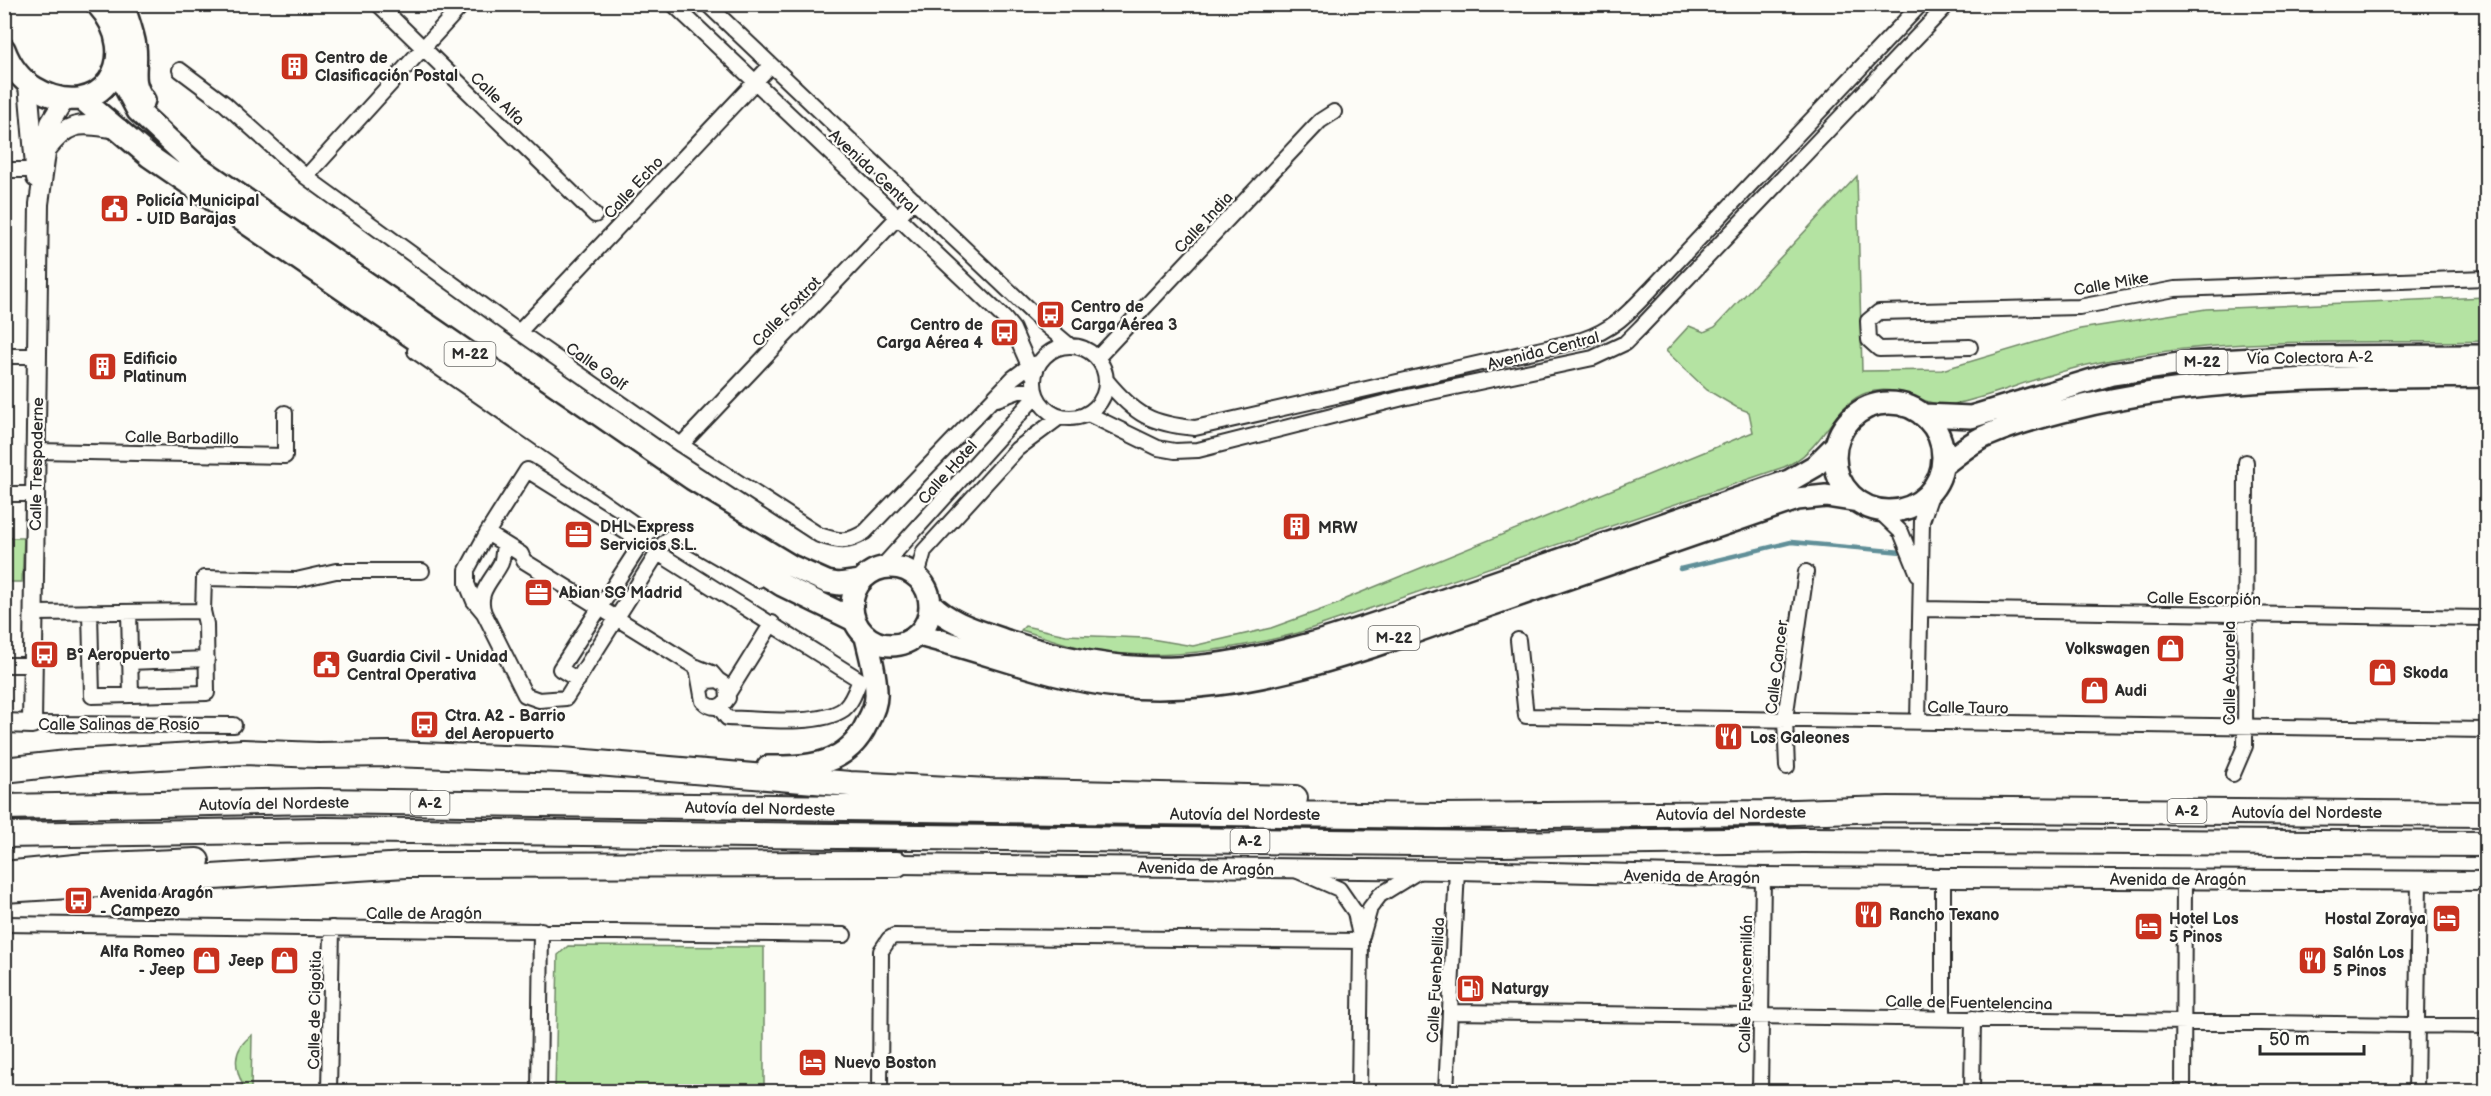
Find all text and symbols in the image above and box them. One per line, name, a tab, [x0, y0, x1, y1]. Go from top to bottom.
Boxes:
place label: Centro de Clasificación Postal	[315, 49, 458, 86]
building icon: Centro de Clasificación Postal	[278, 50, 310, 82]
street label: Calle Alfa	[466, 69, 528, 130]
street label: Avenida Central	[825, 126, 921, 218]
street label: Calle Echo	[600, 153, 668, 223]
street label: Calle India	[1171, 188, 1237, 258]
place label: Policía Municipal - UID Barajas	[136, 192, 259, 229]
public building icon: Policía Municipal - UID Barajas	[99, 193, 131, 225]
street label: Calle Mike	[2072, 268, 2151, 300]
street label: Calle Foxtrot	[749, 273, 825, 351]
place label: Centro de Carga Aérea 3	[1071, 298, 1177, 335]
bus stop icon: Centro de Carga Aérea 3	[1034, 299, 1066, 331]
place label: Centro de Carga Aérea 4	[876, 316, 984, 353]
bus stop icon: Centro de Carga Aérea 4	[988, 317, 1020, 349]
street label: Avenida Central	[1485, 328, 1601, 375]
street label: Calle Golf	[562, 339, 631, 395]
road number: M-22	[444, 342, 496, 366]
street label: Vía Colectora A-2	[2247, 348, 2374, 369]
place label: Edificio Platinum	[123, 350, 187, 387]
road number: M-22	[2176, 350, 2228, 374]
building icon: Edificio Platinum	[86, 351, 118, 383]
street label: Calle Trespaderne	[27, 396, 48, 531]
street label: Calle Barbadillo	[125, 428, 239, 449]
street label: Calle Hotel	[915, 437, 982, 509]
building icon: MRW	[1281, 511, 1313, 543]
place label: DHL Express Servicios S.L.	[600, 518, 697, 555]
office icon: DHL Express Servicios S.L.	[563, 519, 595, 551]
place label: MRW	[1318, 519, 1358, 538]
office icon: Abian SG Madrid	[522, 576, 554, 608]
place label: Abian SG Madrid	[558, 584, 682, 603]
street label: Calle Escorpión	[2147, 589, 2261, 610]
street label: Calle Cancer	[1762, 619, 1793, 715]
street label: Calle Acuarela	[2221, 621, 2240, 725]
road number: M-22	[1368, 626, 1420, 650]
shop icon: Volkswagen	[2155, 632, 2187, 664]
bus stop icon: Bº Aeropuerto	[29, 638, 61, 670]
place label: Volkswagen	[2065, 640, 2150, 659]
place label: Bº Aeropuerto	[66, 646, 170, 665]
place label: Guardia Civil - Unidad Central Operativa	[347, 648, 508, 685]
public building icon: Guardia Civil - Unidad Central Operativa	[310, 649, 342, 681]
shop icon: Skoda	[2366, 656, 2398, 688]
place label: Skoda	[2403, 664, 2448, 683]
shop icon: Audi	[2078, 674, 2110, 706]
place label: Audi	[2114, 682, 2147, 701]
street label: Calle Tauro	[1927, 698, 2009, 719]
place label: Ctra. A2 - Barrio del Aeropuerto	[445, 707, 566, 744]
bus stop icon: Ctra. A2 - Barrio del Aeropuerto	[408, 708, 440, 740]
street label: Calle Salinas de Rosío	[38, 716, 200, 735]
restaurant icon: Los Galeones	[1713, 721, 1745, 753]
place label: Los Galeones	[1750, 729, 1850, 748]
road number: A-2	[410, 791, 450, 815]
street label: Autovía del Nordeste	[199, 794, 350, 815]
street label: Autovía del Nordeste	[685, 799, 836, 820]
road number: A-2	[2168, 799, 2206, 823]
street label: Autovía del Nordeste	[1656, 804, 1807, 825]
street label: Autovía del Nordeste	[2232, 804, 2383, 823]
street label: Autovía del Nordeste	[1170, 806, 1321, 825]
road number: A-2	[1230, 829, 1270, 853]
street label: Avenida de Aragón	[1138, 859, 1274, 880]
street label: Avenida de Aragón	[1624, 867, 1760, 888]
street label: Avenida de Aragón	[2110, 871, 2246, 890]
place label: Avenida Aragón - Campezo	[99, 884, 213, 921]
bus stop icon: Avenida Aragón - Campezo	[63, 885, 95, 917]
restaurant icon: Rancho Texano	[1852, 898, 1884, 930]
hotel icon: Hostal Zoraya	[2431, 902, 2463, 934]
street label: Calle de Aragón	[366, 905, 482, 924]
place label: Rancho Texano	[1889, 906, 1999, 925]
place label: Hotel Los 5 Pinos	[2169, 910, 2239, 947]
place label: Hostal Zoraya	[2324, 910, 2426, 929]
hotel icon: Hotel Los 5 Pinos	[2132, 911, 2164, 943]
street label: Calle Fuencemillán	[1736, 915, 1757, 1053]
street label: Calle Fuenbellida	[1424, 917, 1449, 1043]
place label: Alfa Romeo - Jeep	[99, 943, 185, 980]
shop icon: Alfa Romeo - Jeep	[190, 944, 222, 976]
shop icon: Jeep	[269, 944, 301, 976]
place label: Salón Los 5 Pinos	[2333, 944, 2404, 981]
restaurant icon: Salón Los 5 Pinos	[2296, 945, 2328, 977]
street label: Calle de Cigoitia	[305, 950, 326, 1070]
place label: Jeep	[228, 952, 264, 971]
fuel station icon: Naturgy	[1454, 972, 1486, 1004]
place label: Naturgy	[1491, 980, 1550, 999]
street label: Calle de Fuentelencina	[1885, 993, 2053, 1014]
scale bar	[2260, 1018, 2364, 1056]
text: 50 m	[2269, 1029, 2310, 1050]
hotel icon: Nuevo Boston	[797, 1046, 829, 1078]
place label: Nuevo Boston	[834, 1054, 936, 1073]

